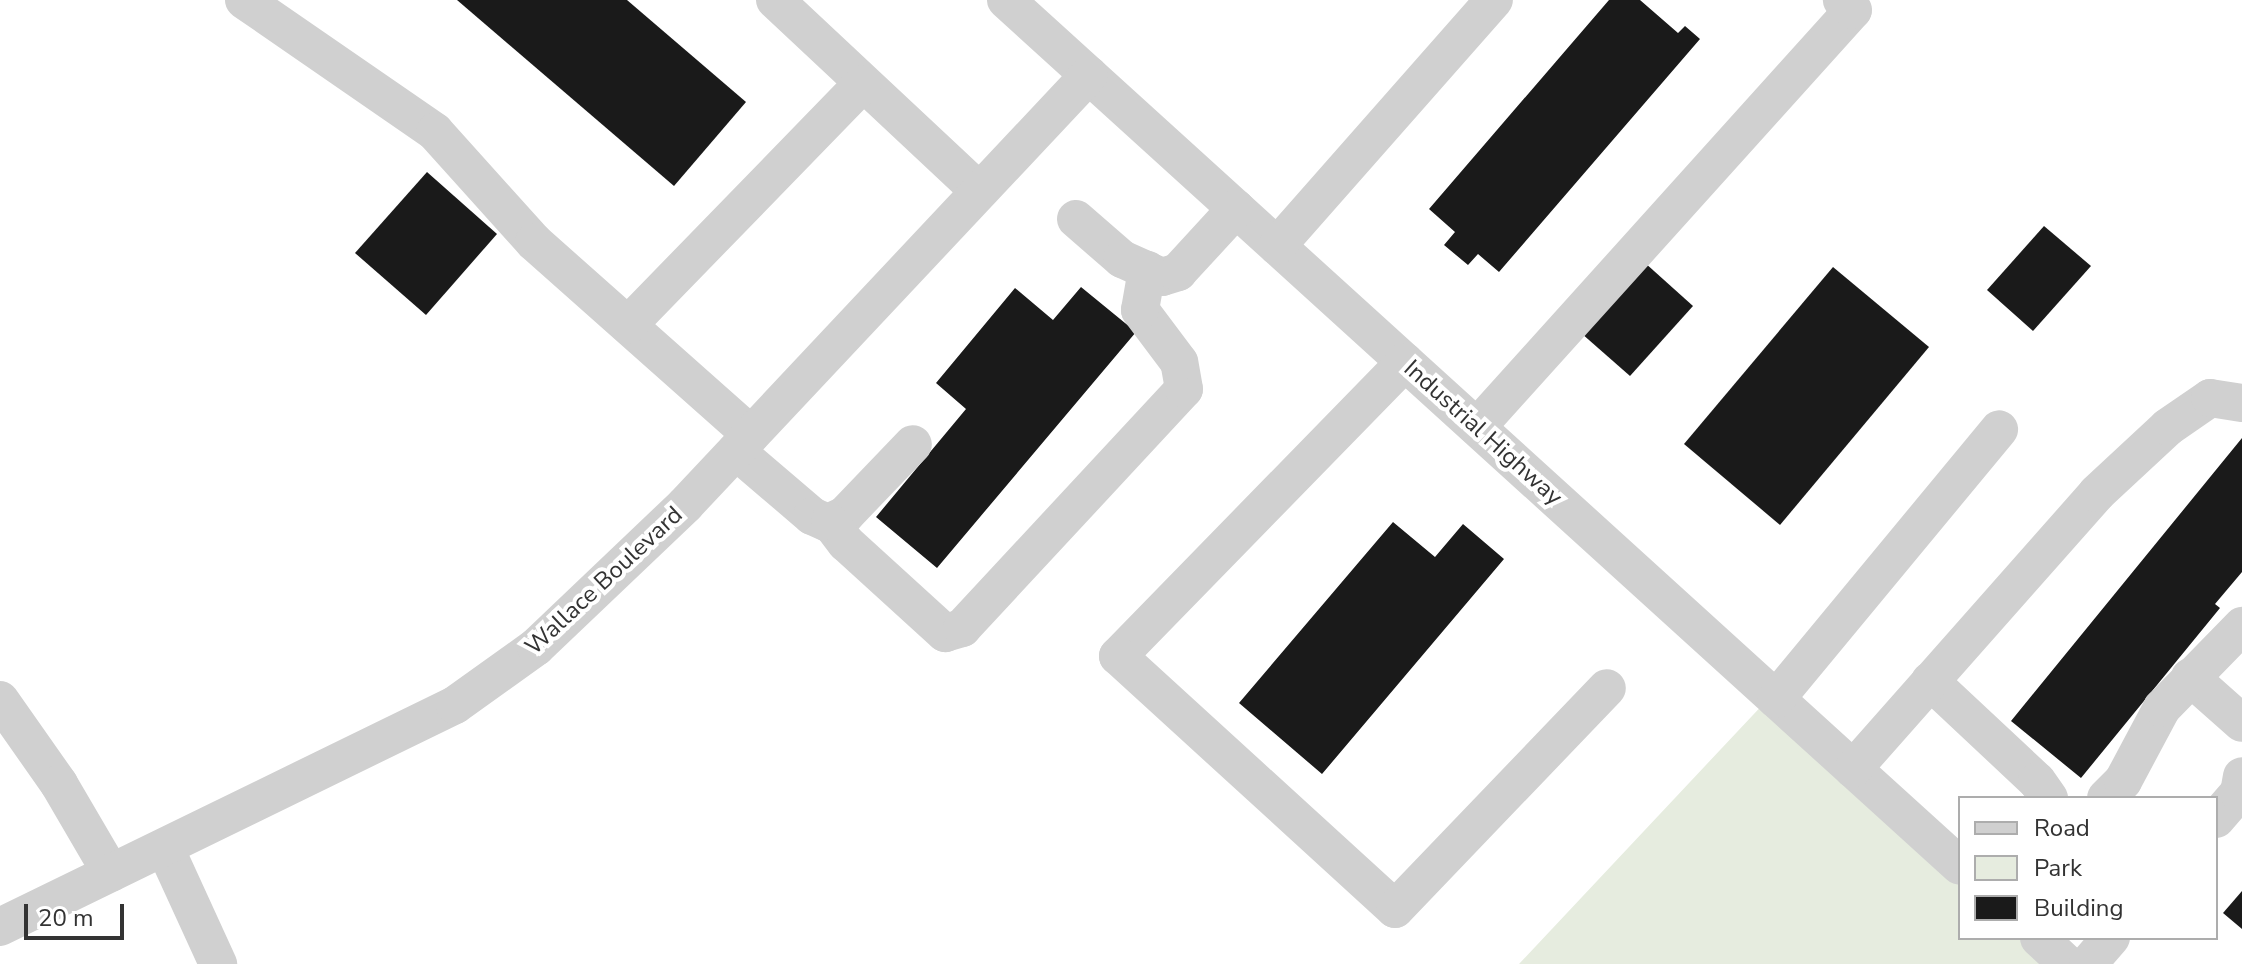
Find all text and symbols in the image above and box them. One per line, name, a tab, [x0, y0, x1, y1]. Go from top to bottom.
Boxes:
street label: Industrial Highway	[1398, 354, 1568, 512]
street label: Wallace Boulevard	[519, 501, 689, 661]
legend	[1958, 796, 2218, 940]
text: Road	[2034, 812, 2090, 844]
text: Park	[2034, 852, 2082, 884]
scale bar	[28, 888, 128, 938]
text: Building	[2034, 892, 2124, 924]
text: 20 m	[38, 902, 94, 934]

